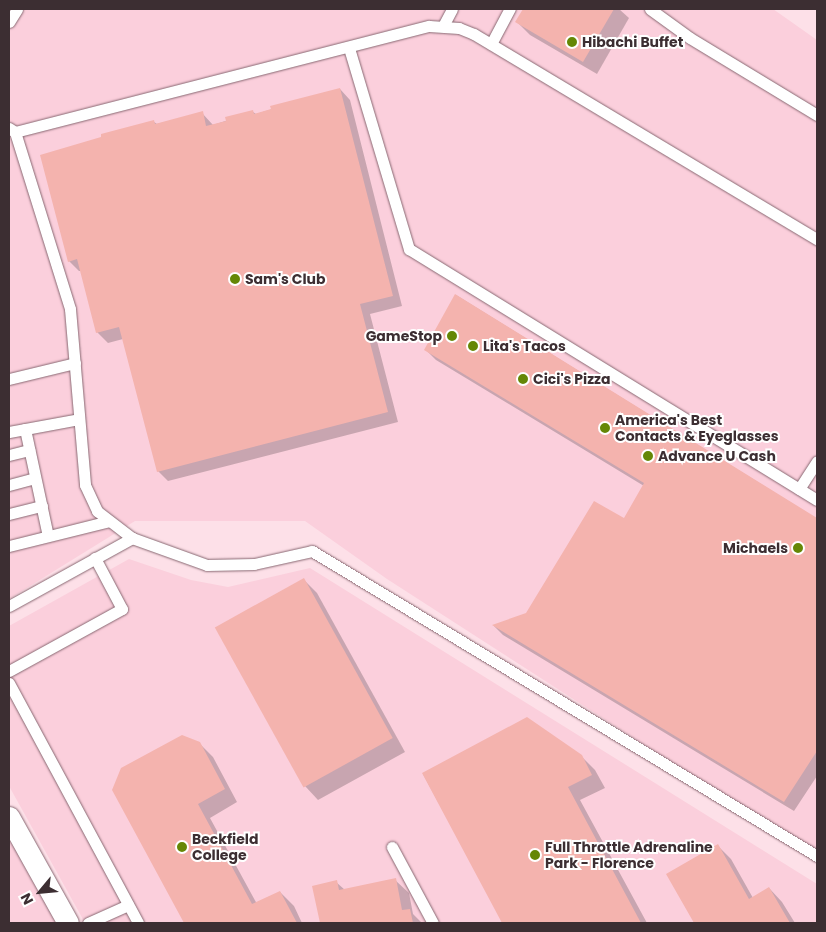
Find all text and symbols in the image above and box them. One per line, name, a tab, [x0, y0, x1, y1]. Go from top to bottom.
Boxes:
place label: Hibachi Buffet	[582, 34, 683, 50]
marker: Hibachi Buffet	[566, 36, 578, 48]
place label: Sam's Club	[245, 271, 326, 287]
marker: Sam's Club	[229, 273, 241, 285]
place label: GameStop	[366, 328, 442, 344]
marker: GameStop	[446, 330, 458, 342]
place label: Lita's Tacos	[483, 338, 566, 354]
marker: Lita's Tacos	[467, 340, 479, 352]
place label: Cici's Pizza	[533, 371, 611, 387]
marker: Cici's Pizza	[517, 373, 529, 385]
place label: America's Best Contacts & Eyeglasses	[615, 412, 779, 444]
marker: America's Best Contacts & Eyeglasses	[599, 422, 611, 434]
place label: Advance U Cash	[658, 448, 776, 464]
marker: Advance U Cash	[642, 450, 654, 462]
place label: Michaels	[723, 540, 788, 556]
marker: Michaels	[792, 542, 804, 554]
place label: Beckfield College	[192, 831, 258, 864]
place label: Full Throttle Adrenaline Park - Florence	[545, 839, 713, 872]
marker: Beckfield College	[176, 841, 188, 853]
marker: Full Throttle Adrenaline Park - Florence	[529, 849, 541, 861]
north arrow	[15, 867, 65, 917]
text: N	[15, 890, 38, 908]

